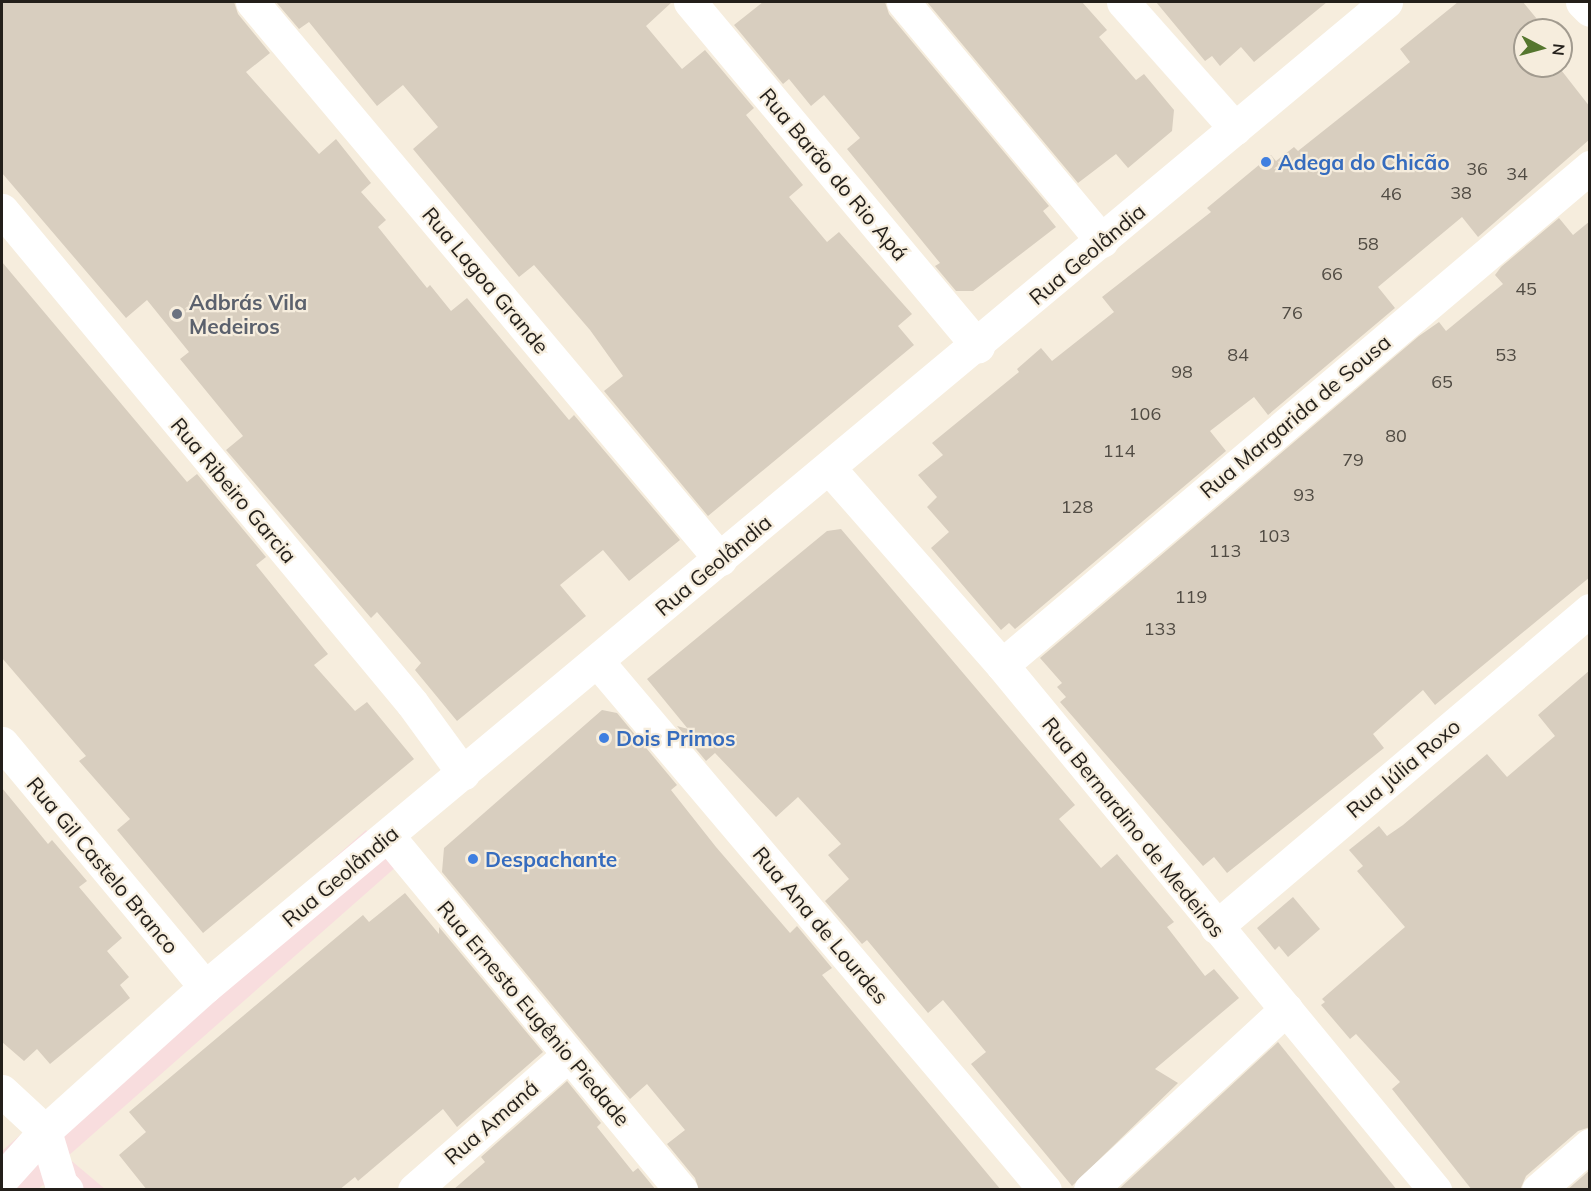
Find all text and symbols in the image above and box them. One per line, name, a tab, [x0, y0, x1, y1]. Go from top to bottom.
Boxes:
north arrow	[1513, 18, 1573, 78]
text: N	[1548, 43, 1569, 57]
street label: Rua Barão do Rio Apá	[755, 83, 913, 265]
place label: Adega do Chicão	[1278, 149, 1450, 175]
marker: Adega do Chicão	[1259, 155, 1273, 169]
house number: 36	[1466, 158, 1488, 180]
house number: 34	[1506, 163, 1528, 185]
house number: 38	[1450, 182, 1472, 204]
house number: 46	[1380, 183, 1402, 205]
street label: Rua Geolândia	[1024, 198, 1150, 310]
street label: Rua Lagoa Grande	[417, 202, 555, 358]
house number: 58	[1357, 233, 1379, 255]
house number: 66	[1321, 263, 1343, 285]
house number: 45	[1515, 278, 1537, 300]
place label: Adbrás Vila Medeiros	[189, 289, 307, 339]
house number: 76	[1281, 302, 1303, 324]
marker: Adbrás Vila Medeiros	[170, 307, 184, 321]
street label: Rua Margarida de Sousa	[1195, 329, 1395, 503]
house number: 84	[1227, 344, 1249, 366]
house number: 53	[1495, 344, 1517, 366]
house number: 98	[1171, 361, 1193, 383]
house number: 65	[1431, 371, 1453, 393]
house number: 106	[1129, 403, 1161, 425]
street label: Rua Ribeiro Garcia	[166, 412, 302, 568]
house number: 80	[1385, 425, 1407, 447]
house number: 114	[1103, 440, 1135, 462]
house number: 79	[1342, 449, 1364, 471]
house number: 93	[1293, 484, 1315, 506]
house number: 128	[1061, 496, 1093, 518]
street label: Rua Geolândia	[650, 509, 776, 621]
house number: 103	[1258, 525, 1290, 547]
house number: 113	[1209, 540, 1241, 562]
house number: 119	[1175, 586, 1207, 608]
house number: 133	[1144, 618, 1176, 640]
street label: Rua Bernardino de Medeiros	[1037, 712, 1231, 942]
street label: Rua Júlia Roxo	[1341, 713, 1465, 823]
place label: Dois Primos	[616, 725, 736, 751]
marker: Dois Primos	[597, 731, 611, 745]
street label: Rua Gil Castelo Branco	[22, 772, 184, 958]
street label: Rua Geolândia	[277, 820, 403, 932]
street label: Rua Ana de Lourdes	[748, 841, 894, 1009]
place label: Despachante	[485, 846, 617, 872]
marker: Despachante	[466, 852, 480, 866]
street label: Rua Ernesto Eugênio Piedade	[432, 895, 636, 1131]
street label: Rua Amaná	[439, 1074, 543, 1170]

